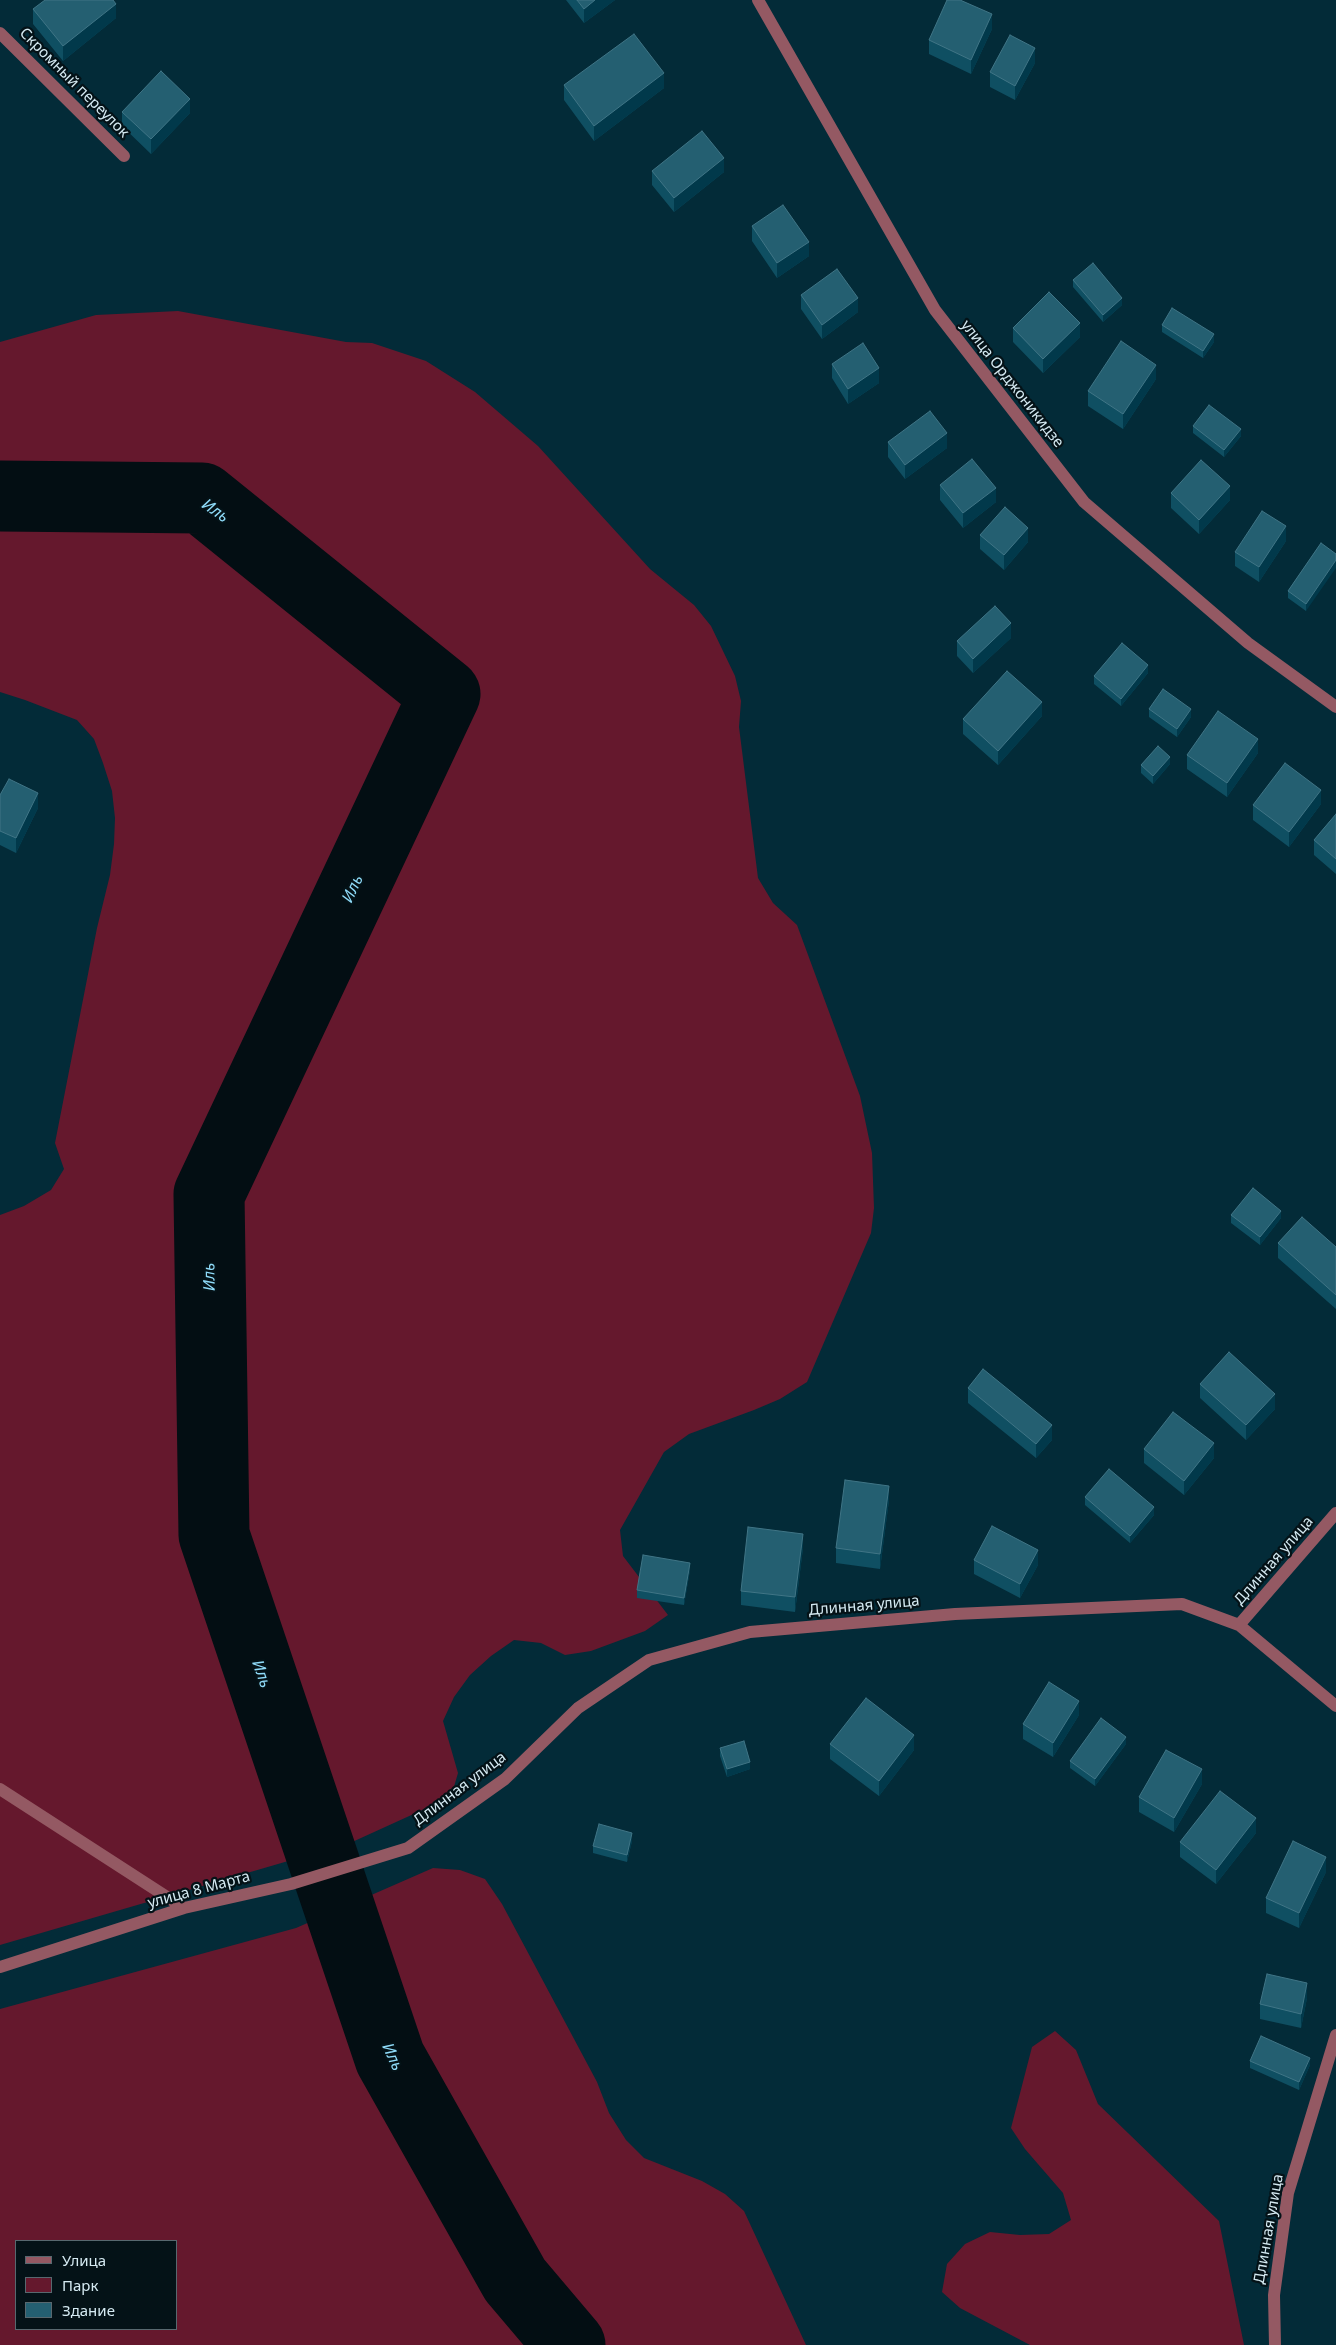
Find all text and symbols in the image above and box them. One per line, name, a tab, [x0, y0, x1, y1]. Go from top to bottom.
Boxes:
street label: Скромный переулок	[15, 24, 133, 142]
street label: улица Орджоникидзе	[957, 317, 1067, 451]
water label: Иль	[198, 495, 232, 527]
water label: Иль	[338, 872, 368, 906]
water label: Иль	[200, 1263, 220, 1291]
street label: Длинная улица	[1231, 1513, 1317, 1609]
street label: Длинная улица	[808, 1592, 920, 1620]
water label: Иль	[247, 1658, 275, 1690]
street label: Длинная улица	[410, 1748, 510, 1830]
street label: улица 8 Марта	[146, 1868, 252, 1912]
water label: Иль	[377, 2040, 407, 2074]
street label: Длинная улица	[1250, 2173, 1288, 2285]
legend	[15, 2240, 178, 2330]
text: Улица	[62, 2250, 106, 2270]
text: Парк	[62, 2275, 98, 2295]
text: Здание	[62, 2300, 115, 2320]

